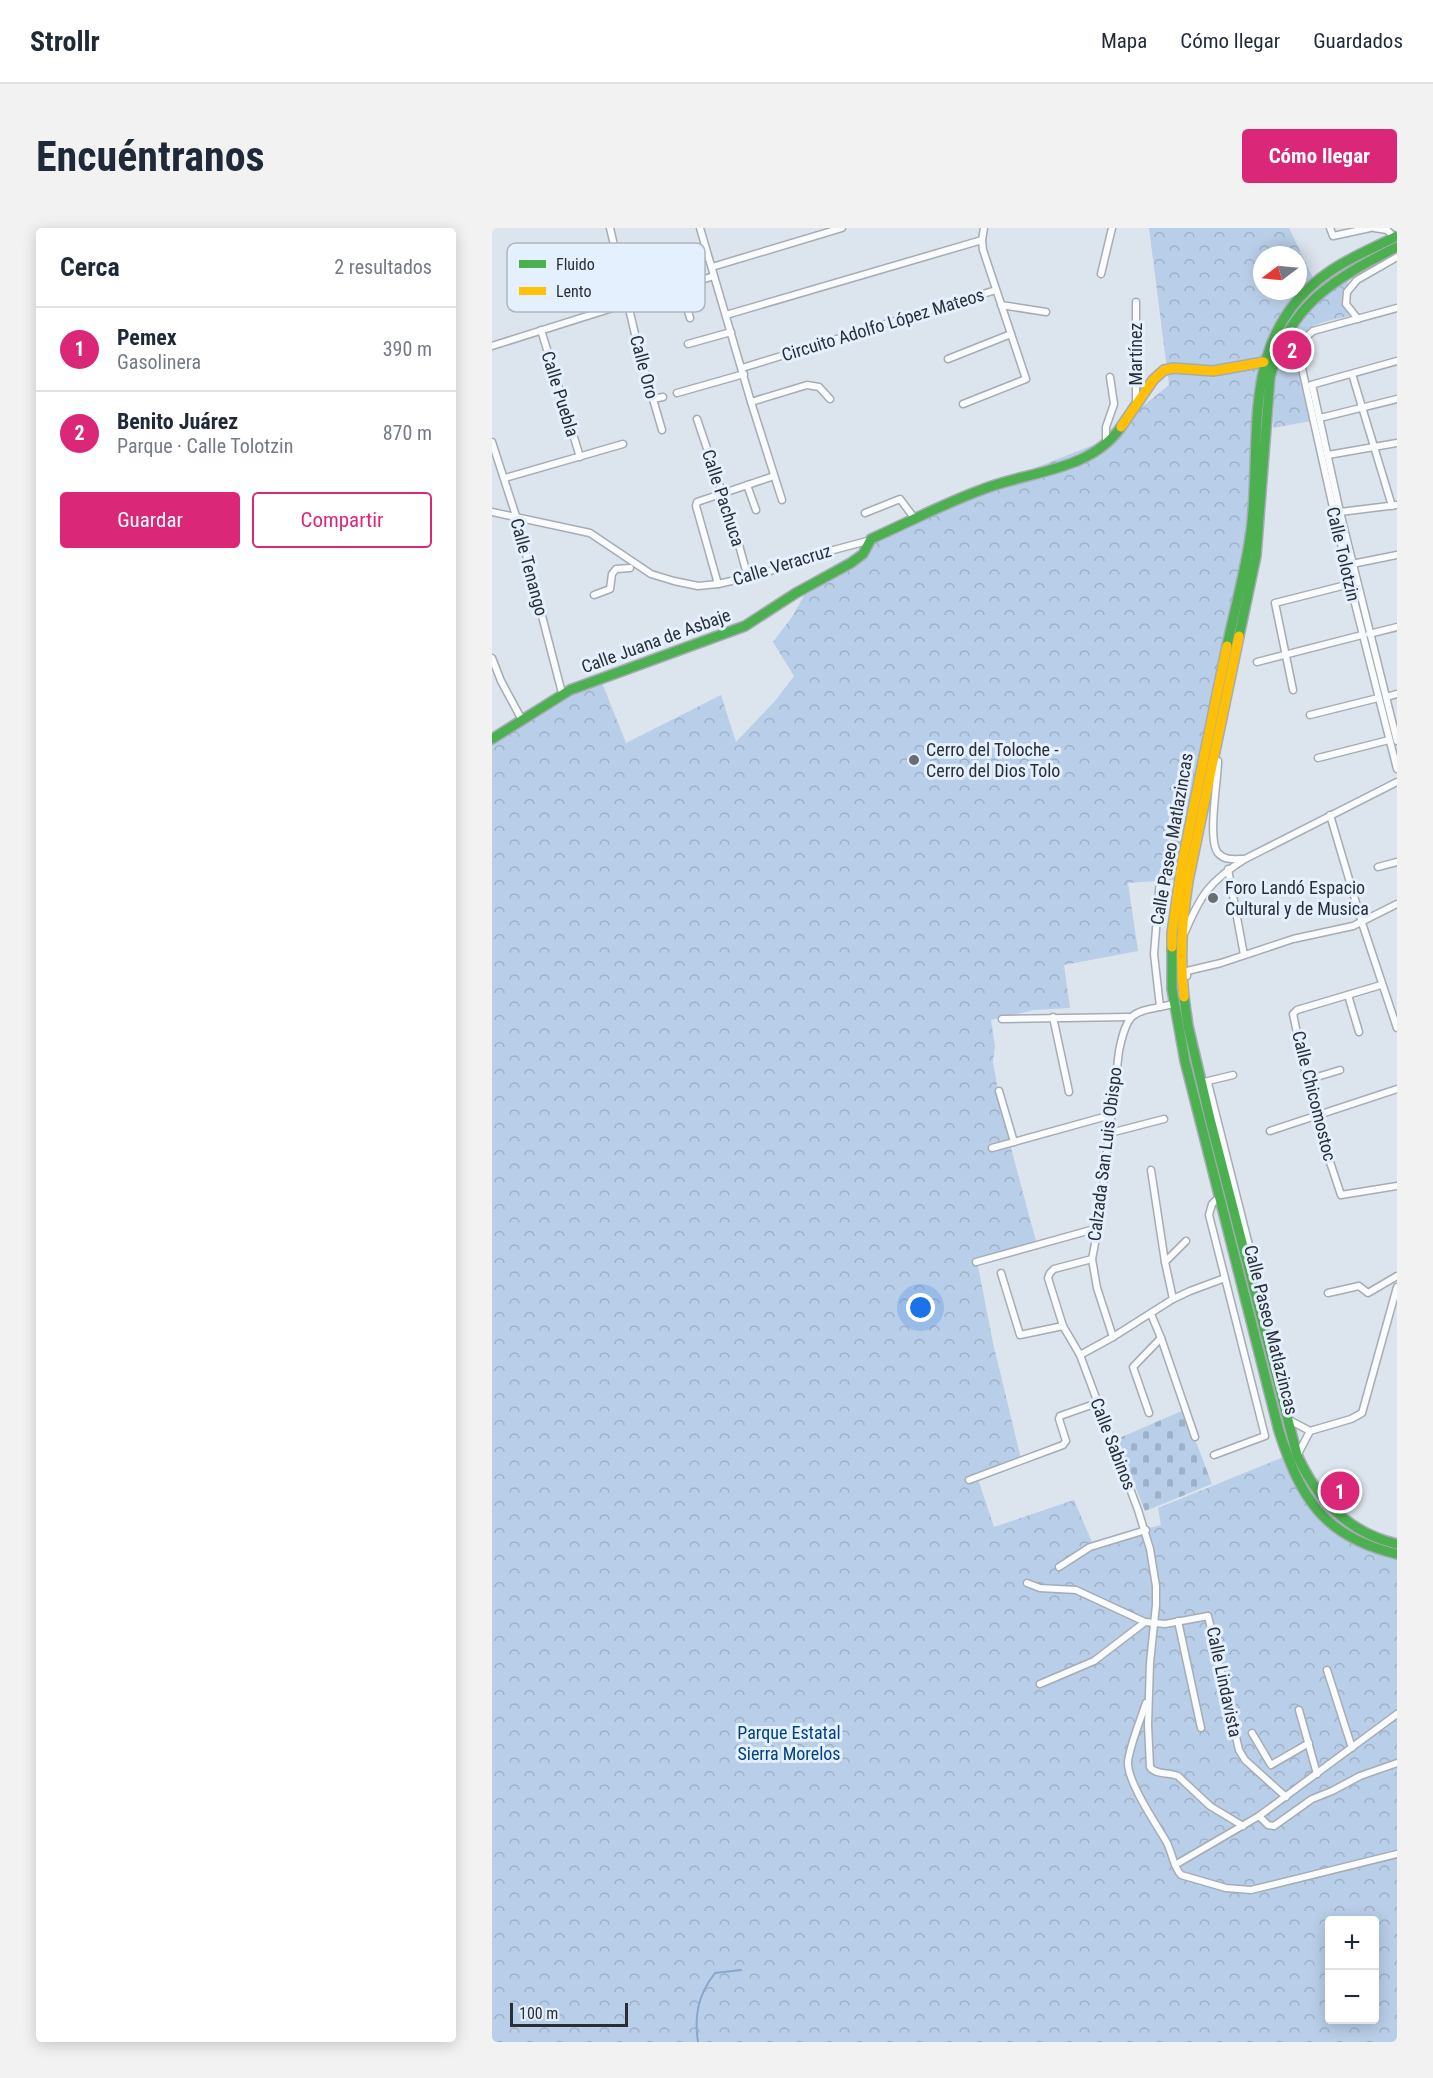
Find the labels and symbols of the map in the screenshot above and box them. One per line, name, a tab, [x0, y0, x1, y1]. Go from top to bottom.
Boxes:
legend	[507, 243, 705, 312]
north arrow	[1253, 246, 1307, 300]
text: Fluido	[556, 255, 595, 274]
text: Lento	[556, 282, 591, 301]
street label: Circuito Adolfo López Mateos	[779, 284, 987, 365]
street label: Martínez	[1125, 323, 1146, 385]
pin: 2	[1272, 328, 1312, 372]
street label: Calle Oro	[626, 333, 663, 401]
street label: Calle Puebla	[538, 349, 583, 439]
street label: Calle Pachuca	[698, 447, 749, 549]
street label: Calle Tolotzin	[1322, 505, 1365, 603]
street label: Calle Tenango	[506, 516, 553, 618]
street label: Calle Veracruz	[730, 540, 834, 589]
street label: Calle Juana de Asbaje	[578, 604, 733, 677]
place label: Cerro del Toloche - Cerro del Dios Tolo	[926, 739, 1060, 781]
street label: Calle Paseo Matlazincas	[1146, 751, 1197, 926]
marker: Cerro del Toloche - Cerro del Dios Tolo	[907, 753, 921, 767]
place label: Foro Landó Espacio Cultural y de Musica	[1225, 877, 1369, 919]
marker: Foro Landó Espacio Cultural y de Musica	[1206, 891, 1220, 905]
street label: Calle Chicomostoc	[1288, 1029, 1341, 1163]
street label: Calzada San Luis Obispo	[1083, 1066, 1126, 1242]
street label: Calle Paseo Matlazincas	[1240, 1243, 1303, 1417]
your location	[906, 1293, 935, 1322]
street label: Calle Sabinos	[1086, 1395, 1141, 1493]
pin: 1	[1320, 1468, 1360, 1514]
street label: Calle Lindavista	[1203, 1625, 1246, 1739]
park label: Parque Estatal Sierra Morelos	[737, 1722, 841, 1764]
scale bar	[510, 2000, 628, 2028]

